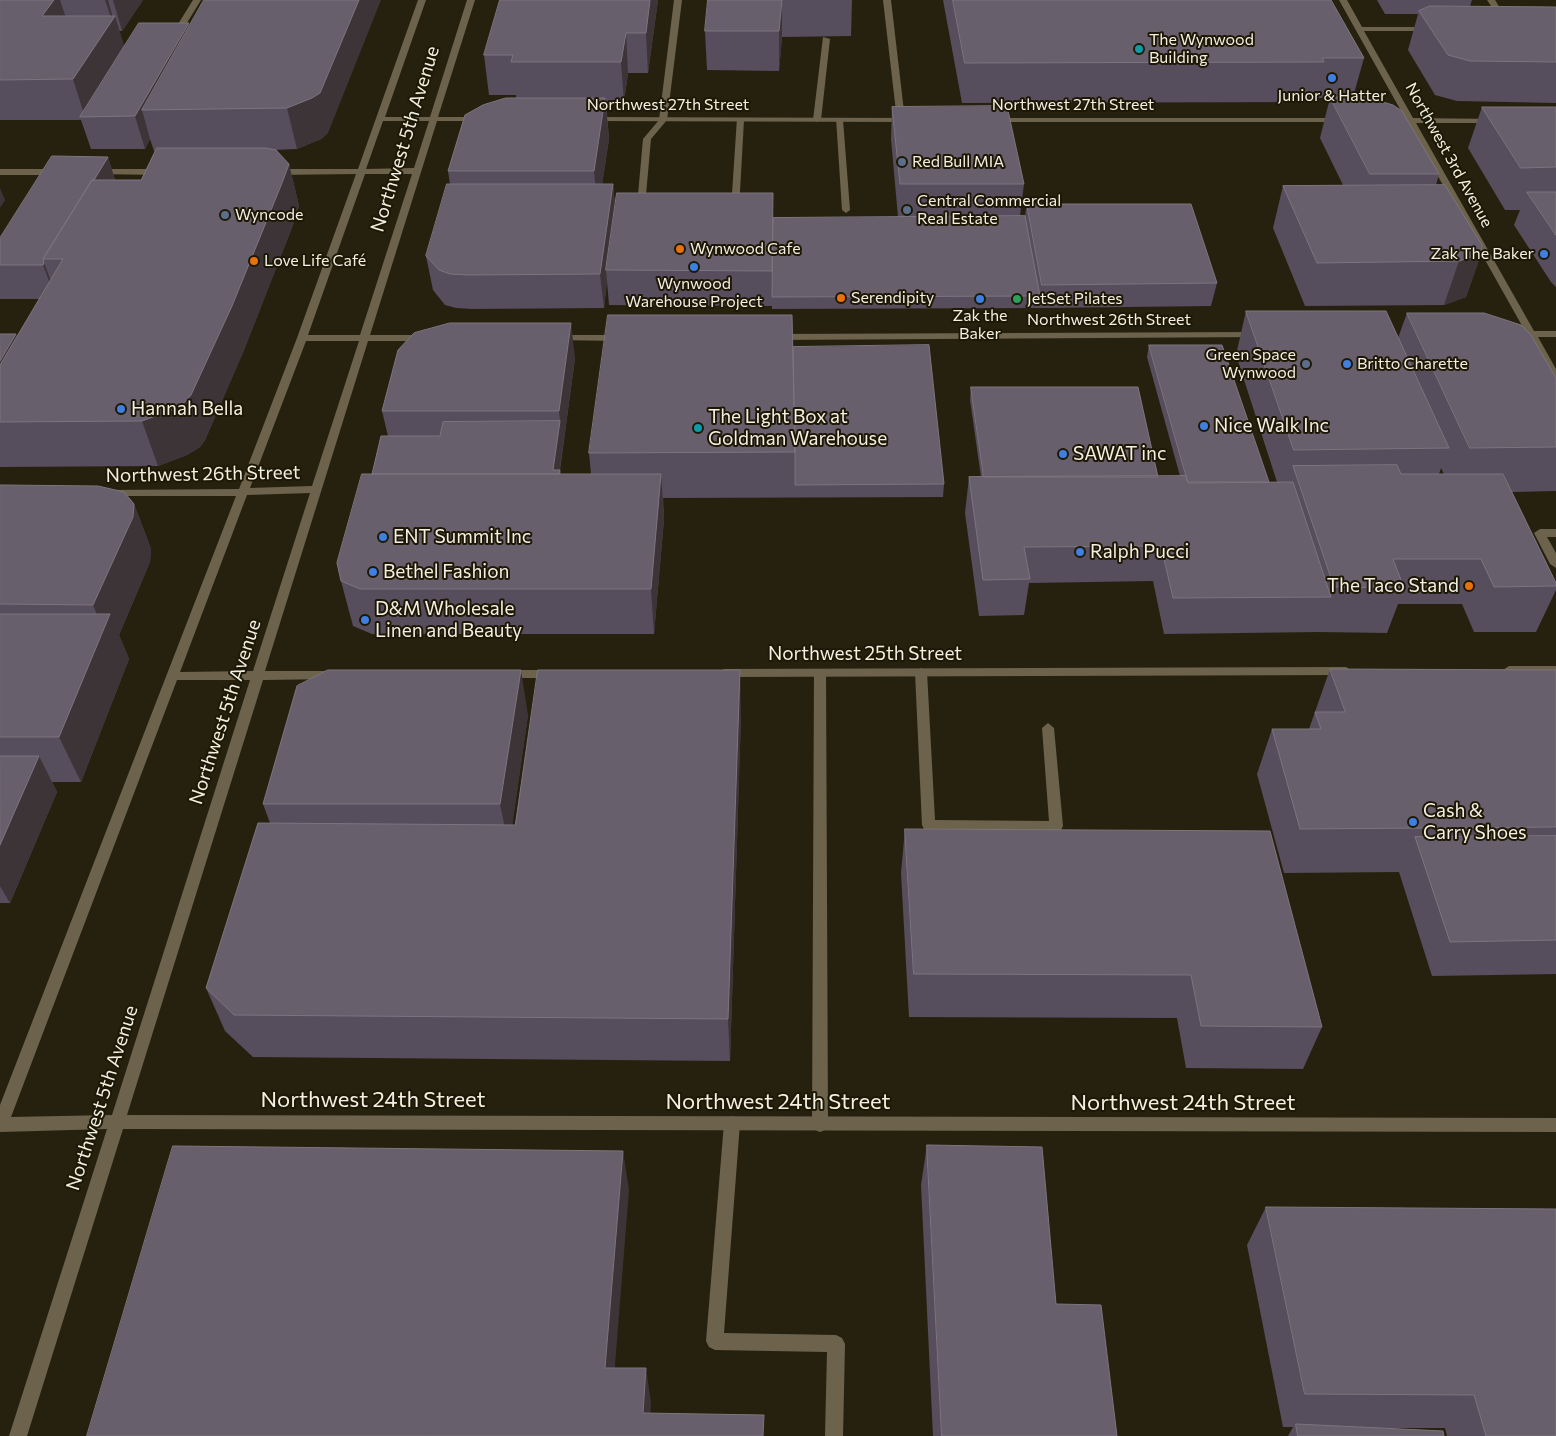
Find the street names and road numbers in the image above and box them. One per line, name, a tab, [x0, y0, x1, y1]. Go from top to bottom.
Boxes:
street label: Northwest 5th Avenue	[366, 43, 444, 235]
street label: Northwest 3rd Avenue	[1401, 79, 1497, 231]
street label: Northwest 27th Street	[587, 95, 749, 115]
street label: Northwest 27th Street	[992, 95, 1154, 115]
street label: Northwest 26th Street	[1027, 310, 1191, 330]
street label: Northwest 26th Street	[105, 461, 301, 487]
street label: Northwest 5th Avenue	[184, 617, 266, 807]
street label: Northwest 25th Street	[768, 643, 962, 665]
street label: Northwest 5th Avenue	[61, 1003, 143, 1193]
street label: Northwest 24th Street	[261, 1087, 485, 1113]
street label: Northwest 24th Street	[666, 1089, 890, 1115]
street label: Northwest 24th Street	[1071, 1090, 1295, 1116]

